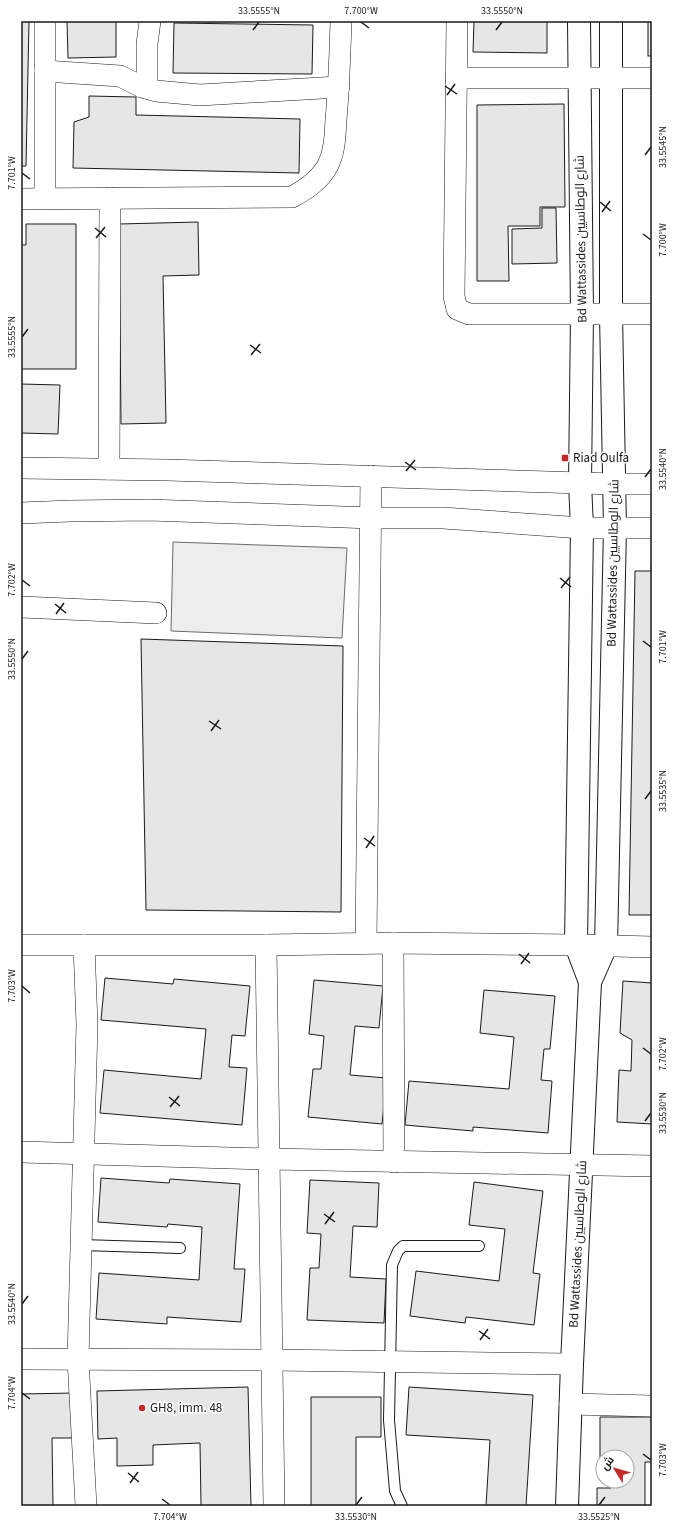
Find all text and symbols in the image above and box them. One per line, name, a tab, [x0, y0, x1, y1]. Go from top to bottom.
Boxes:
text: 33.5555°N	[238, 4, 280, 18]
text: 7.700°W	[344, 4, 378, 18]
text: 33.5550°N	[481, 4, 523, 18]
text: 33.5545°N	[656, 126, 670, 168]
street label: Bd Wattassides شارع الوطاسيين	[571, 155, 591, 323]
text: 7.701°W	[5, 156, 19, 190]
text: 7.700°W	[656, 223, 670, 257]
text: 33.5555°N	[5, 316, 19, 358]
text: 33.5540°N	[656, 448, 670, 490]
place label: Riad Oulfa	[573, 449, 629, 467]
marker: Riad Oulfa	[560, 453, 570, 463]
street label: Bd Wattassides شارع الوطاسيين	[603, 479, 623, 647]
text: 7.702°W	[5, 563, 19, 597]
text: 7.701°W	[656, 630, 670, 664]
text: 33.5550°N	[5, 638, 19, 680]
text: 33.5535°N	[656, 770, 670, 812]
text: 7.703°W	[5, 969, 19, 1003]
text: 7.702°W	[656, 1037, 670, 1071]
text: 33.5530°N	[656, 1092, 670, 1134]
street label: Bd Wattassides شارع الوطاسيين	[565, 1160, 591, 1328]
text: 33.5540°N	[5, 1283, 19, 1325]
text: 7.704°W	[5, 1376, 19, 1410]
place label: GH8, imm. 48	[150, 1399, 222, 1417]
marker: GH8, imm. 48	[137, 1403, 147, 1413]
text: 7.703°W	[656, 1443, 670, 1477]
north arrow	[595, 1449, 635, 1489]
text: ش	[597, 1453, 618, 1473]
text: 7.704°W	[153, 1510, 187, 1524]
text: 33.5530°N	[335, 1510, 377, 1524]
text: 33.5525°N	[578, 1510, 620, 1524]

